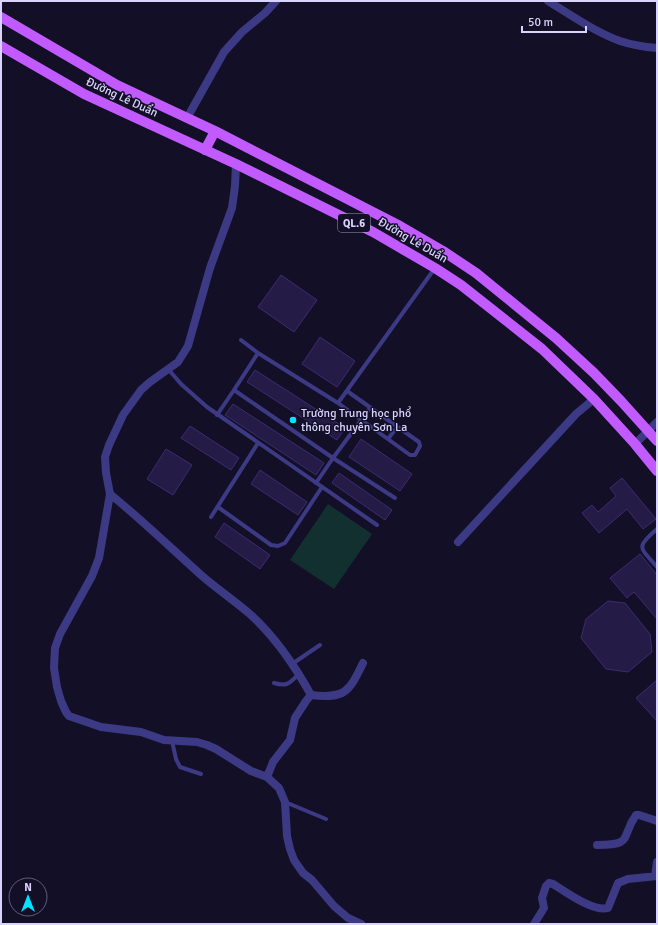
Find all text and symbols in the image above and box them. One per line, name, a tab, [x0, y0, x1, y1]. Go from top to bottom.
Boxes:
scale bar	[522, 8, 586, 34]
text: 50 m	[528, 15, 553, 30]
street label: Đường Lê Duẩn	[83, 74, 160, 121]
road number: QL.6	[338, 214, 370, 232]
street label: Đường Lê Duẩn	[375, 214, 450, 266]
place label: Trường Trung học phổ thông chuyên Sơn La	[301, 406, 411, 435]
marker: Trường Trung học phổ thông chuyên Sơn La	[288, 415, 298, 425]
north arrow	[8, 877, 48, 917]
text: N	[24, 881, 32, 894]

